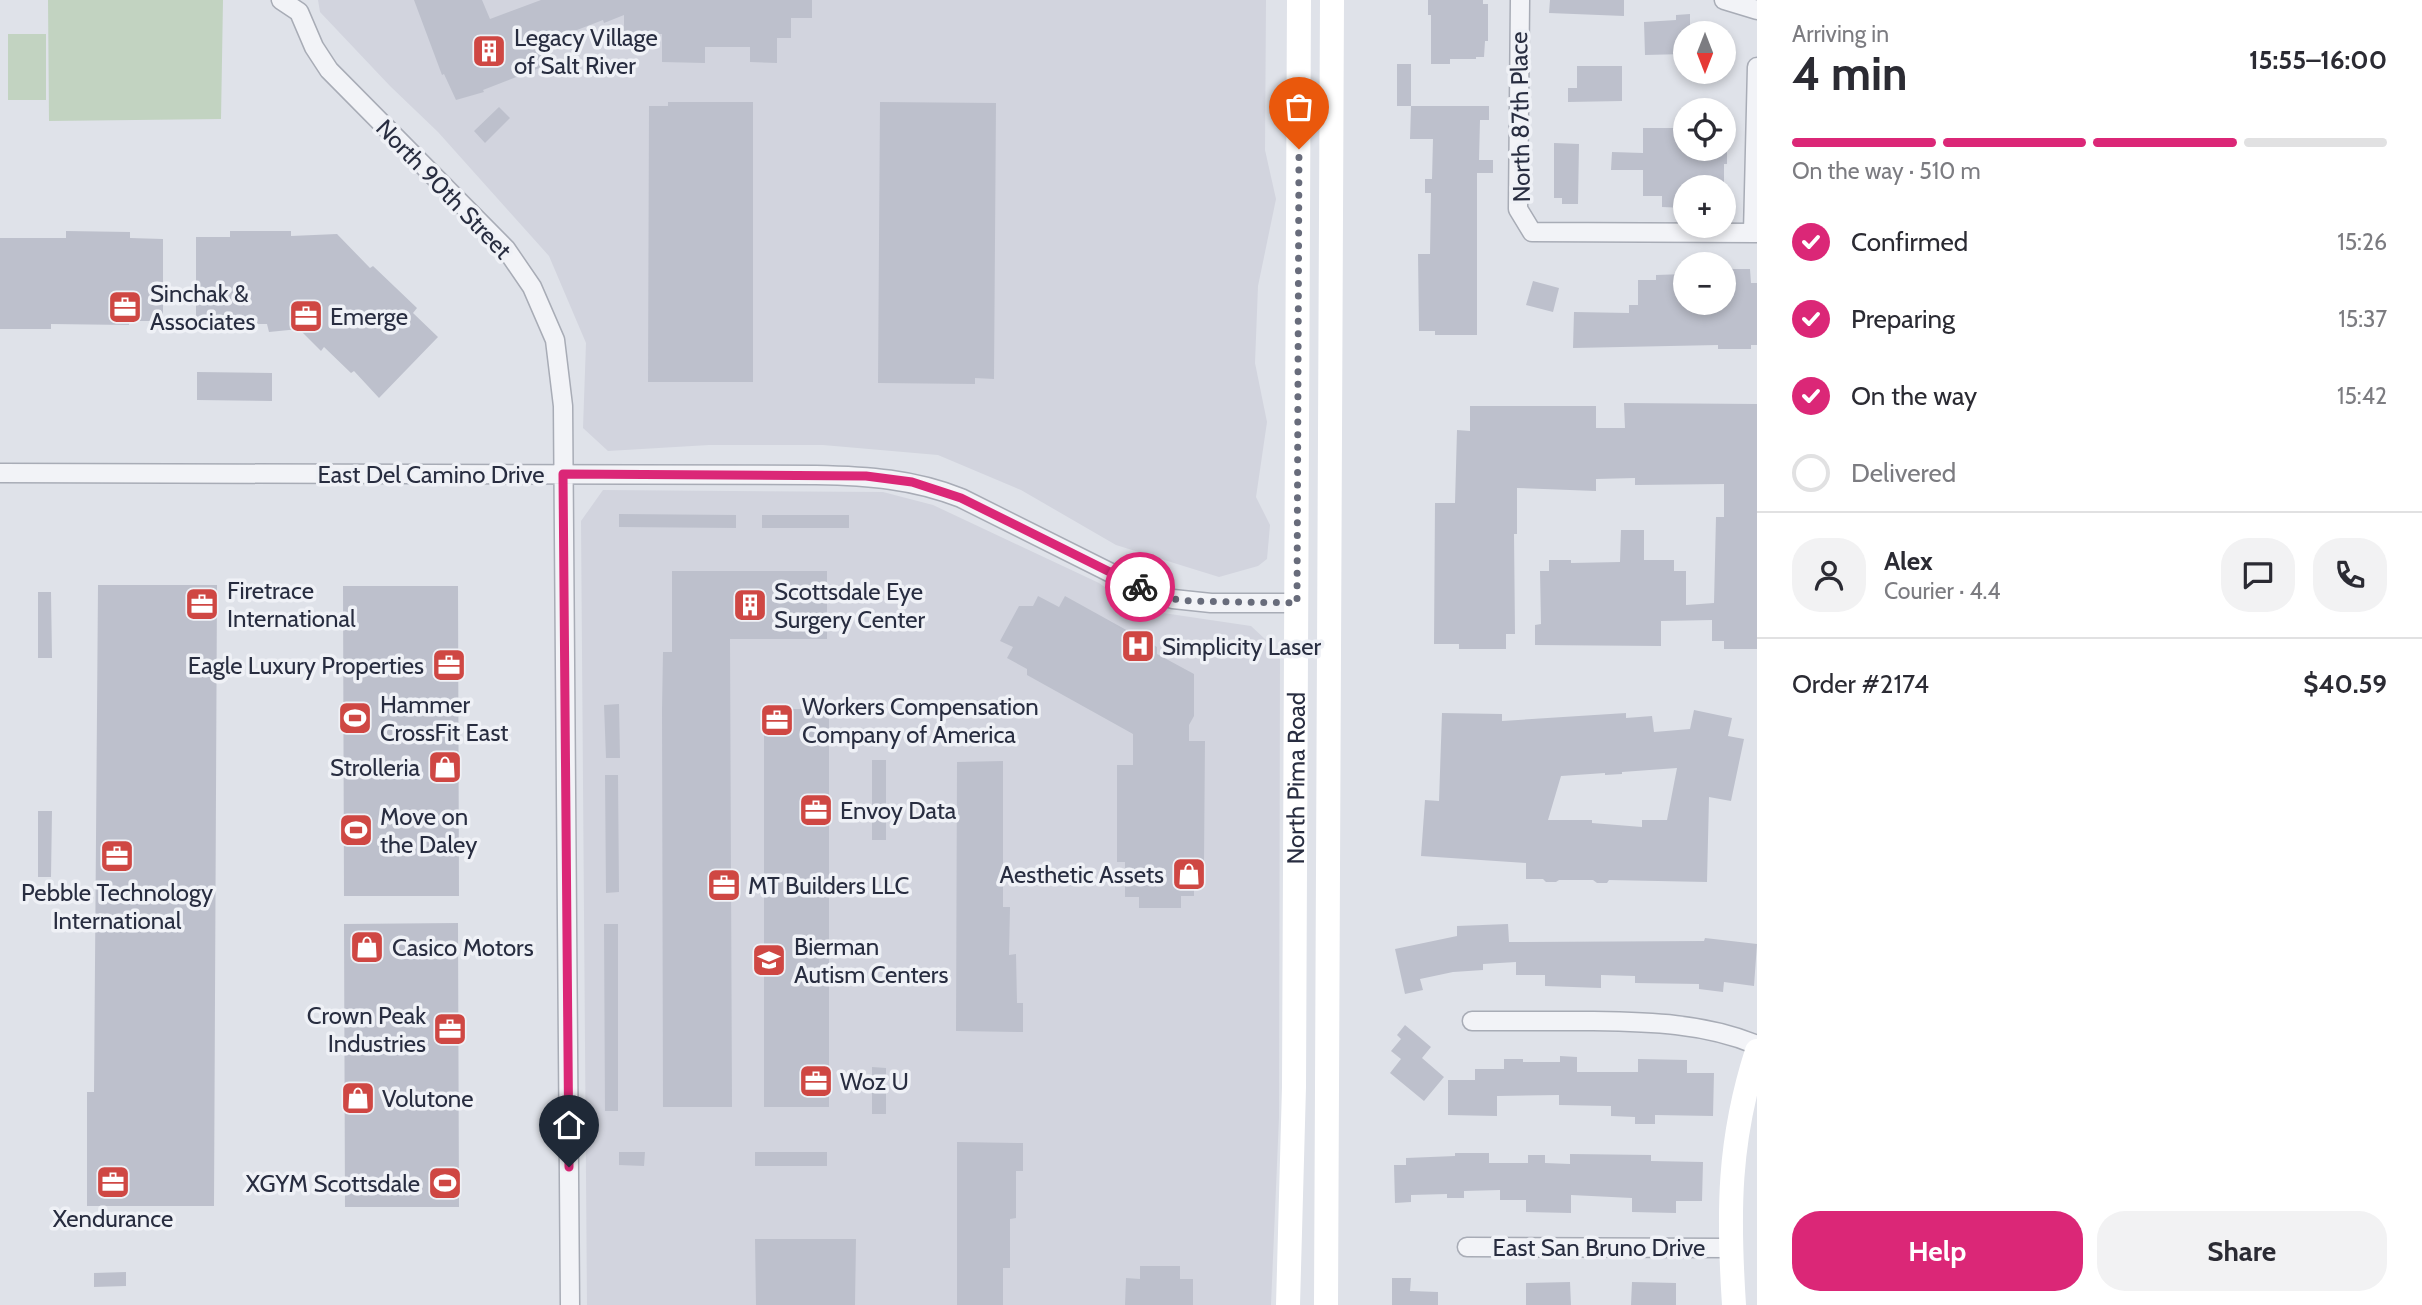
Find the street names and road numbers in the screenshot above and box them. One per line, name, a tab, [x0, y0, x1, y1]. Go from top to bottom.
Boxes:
street label: North 87th Place	[1504, 31, 1536, 203]
street label: North 90th Street	[370, 113, 518, 265]
street label: East Del Camino Drive	[317, 460, 545, 489]
street label: North Pima Road	[1281, 692, 1310, 864]
street label: East San Bruno Drive	[1493, 1233, 1705, 1262]

